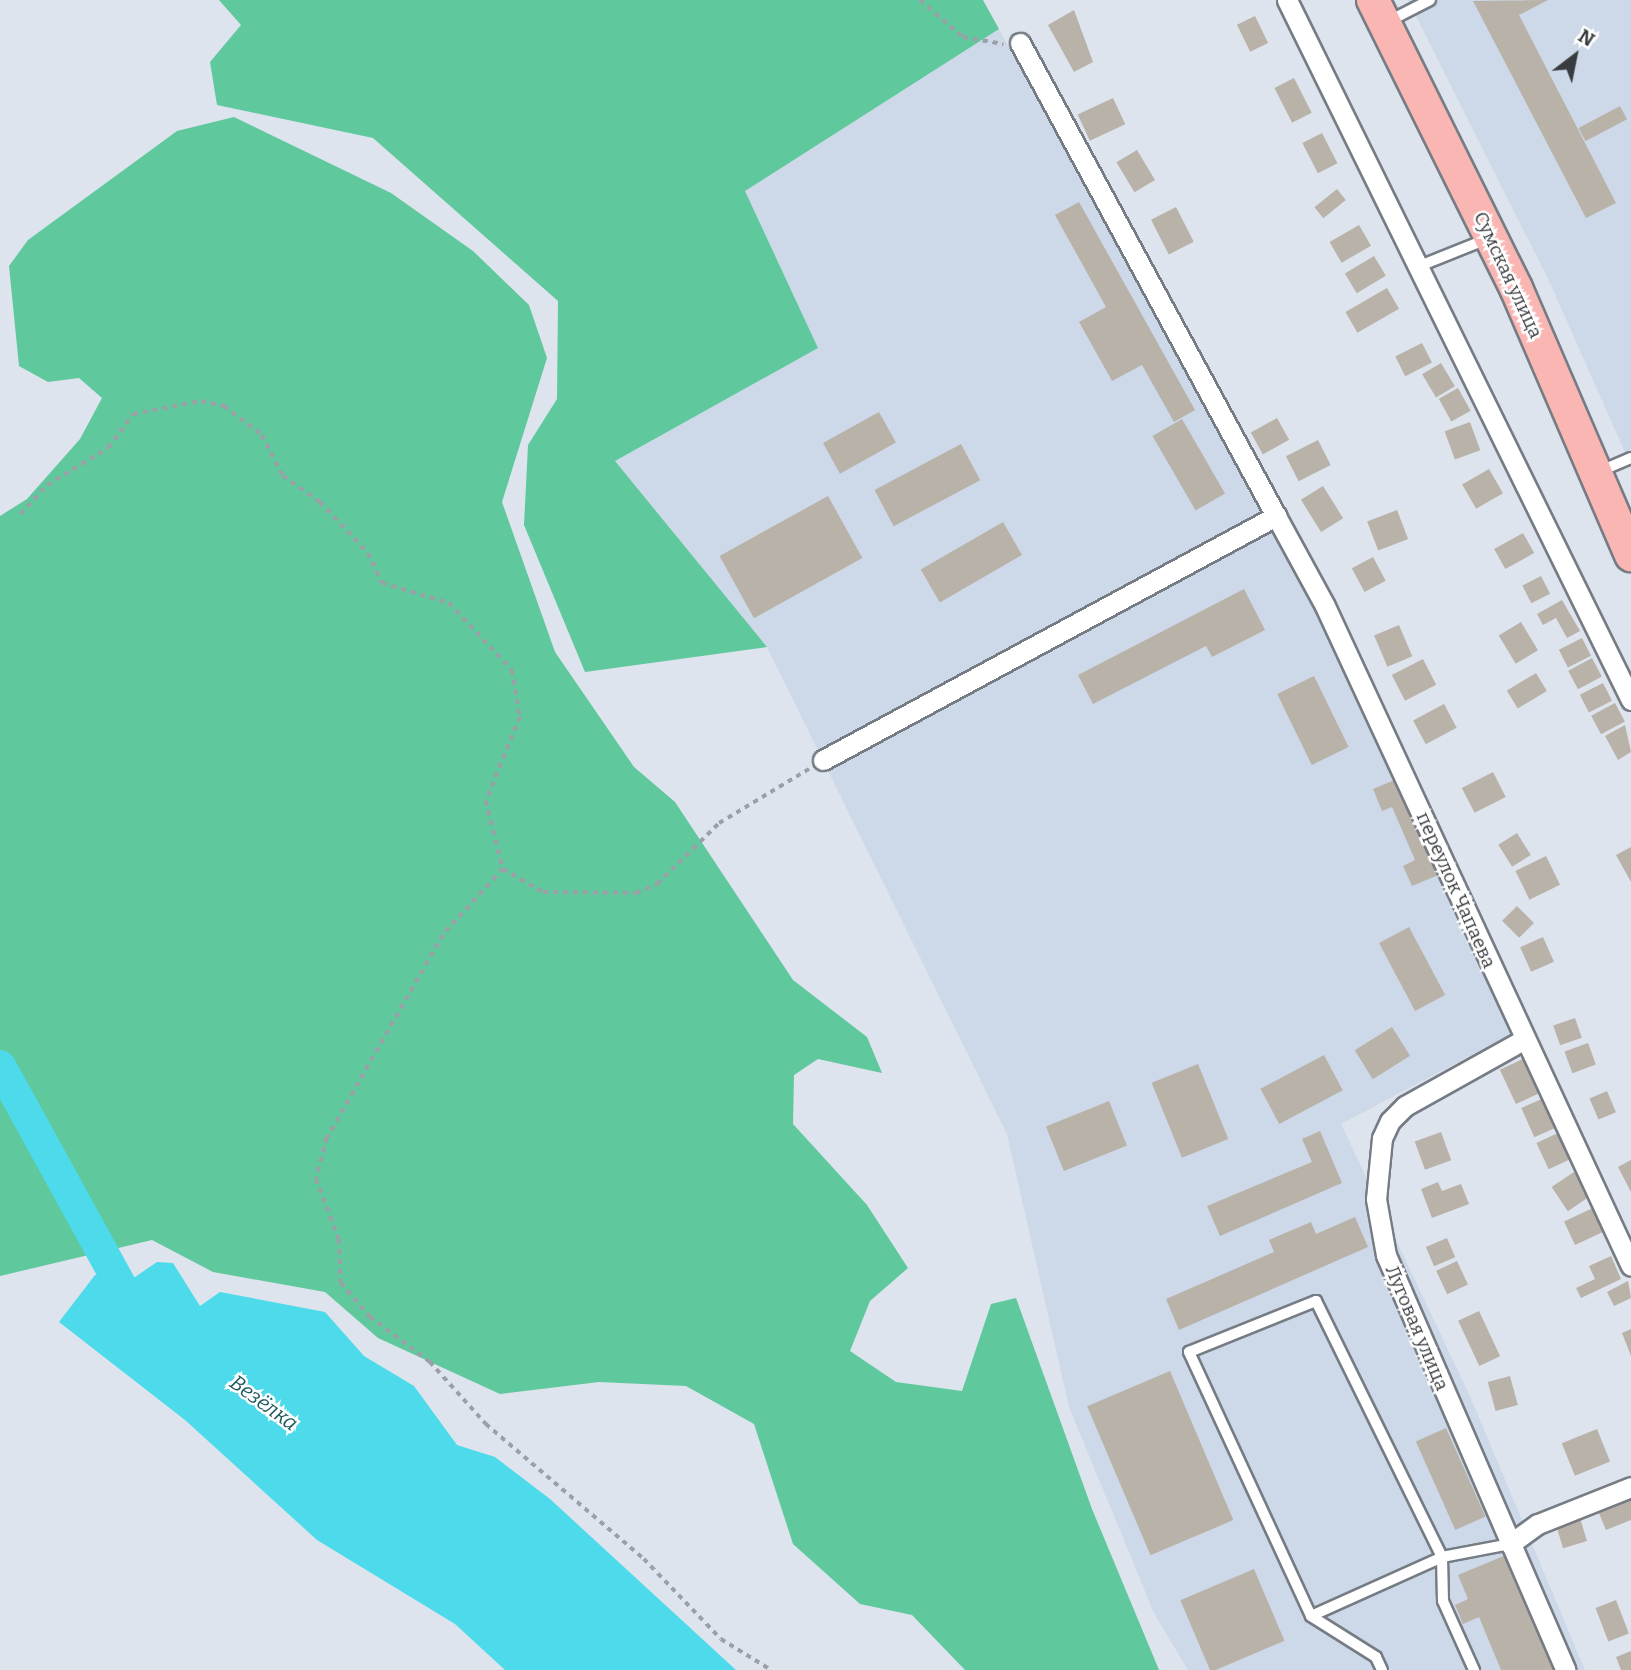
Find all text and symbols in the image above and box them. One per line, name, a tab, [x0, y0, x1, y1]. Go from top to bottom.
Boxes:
north arrow	[1540, 21, 1610, 91]
text: N	[1574, 24, 1599, 51]
street label: Сумская улица	[1469, 208, 1547, 342]
street label: переулок Чапаева	[1411, 808, 1501, 972]
street label: Луговая улица	[1380, 1262, 1454, 1394]
water label: Везёлка	[225, 1370, 303, 1436]

